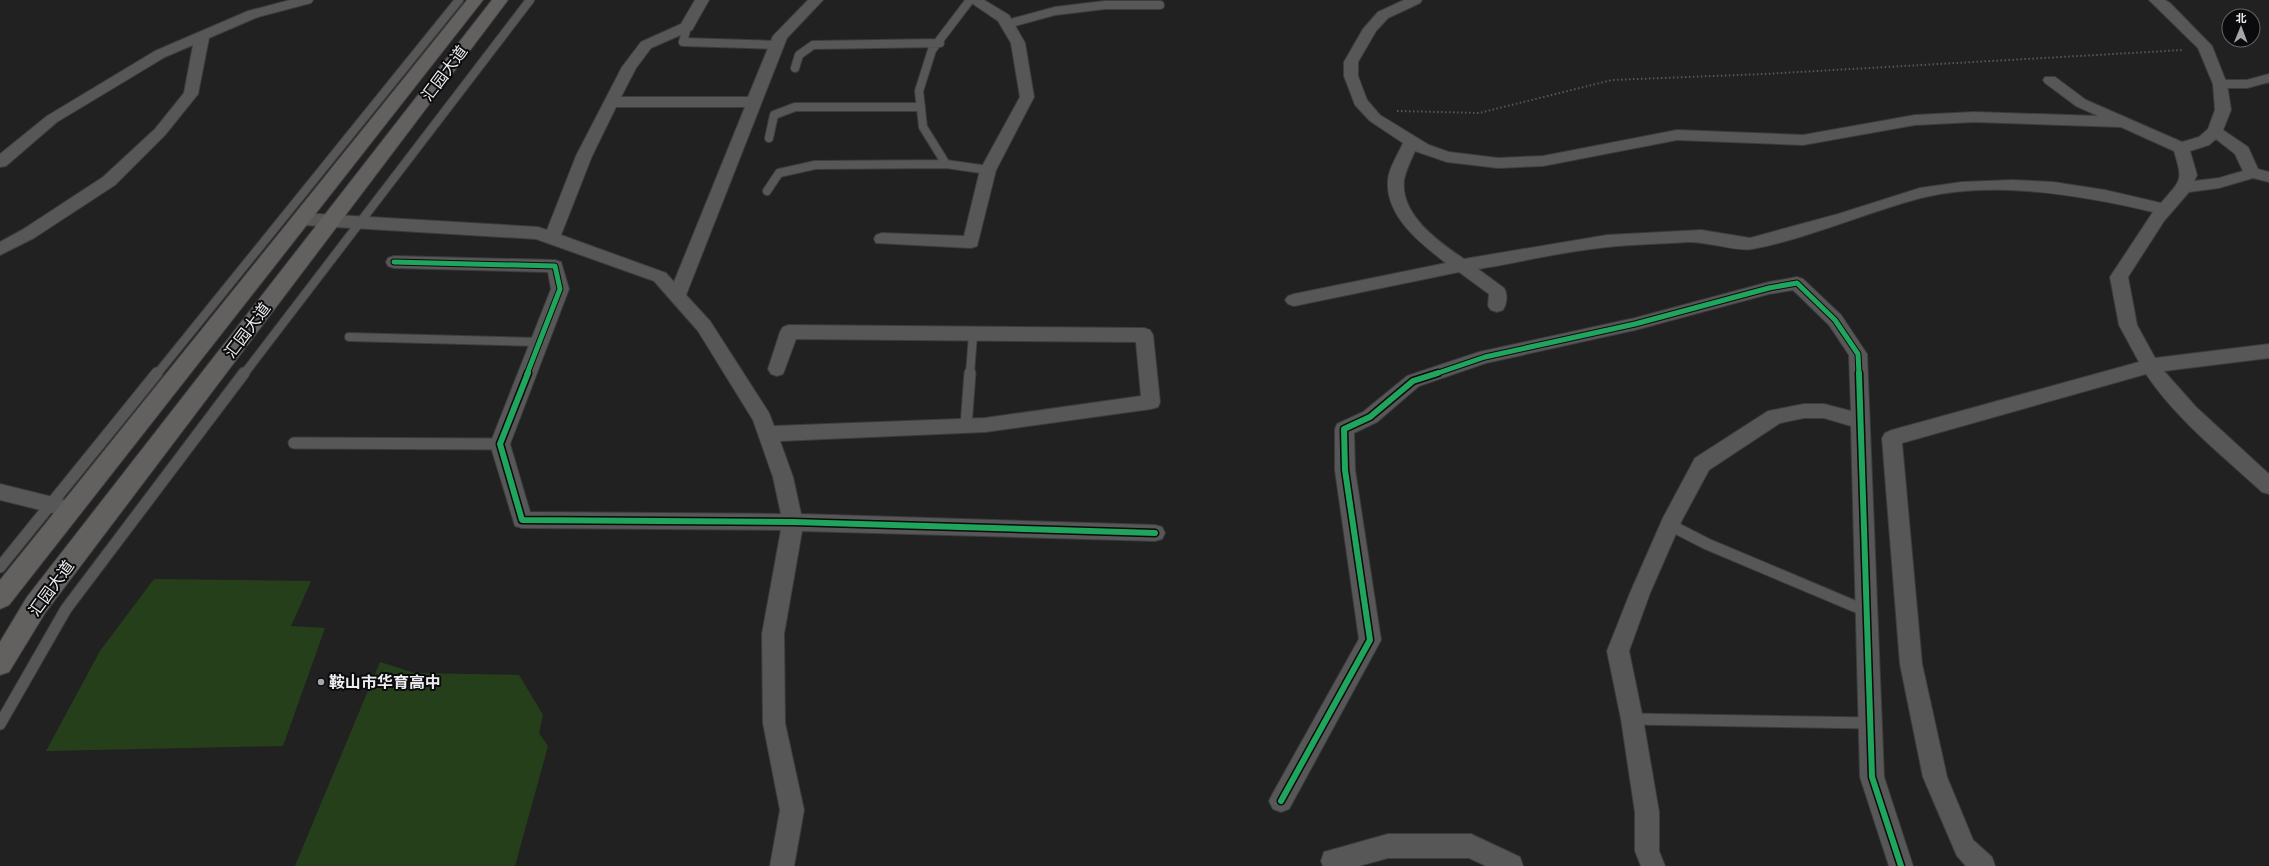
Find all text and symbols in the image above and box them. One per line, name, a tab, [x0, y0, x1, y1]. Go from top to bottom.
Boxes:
north arrow	[2221, 8, 2261, 48]
text: 北	[2236, 10, 2247, 26]
street label: 汇园大道	[416, 41, 473, 106]
street label: 汇园大道	[219, 298, 276, 363]
street label: 汇园大道	[23, 556, 80, 621]
place label: 鞍山市华育高中	[329, 671, 441, 694]
marker: 鞍山市华育高中	[316, 677, 326, 687]

